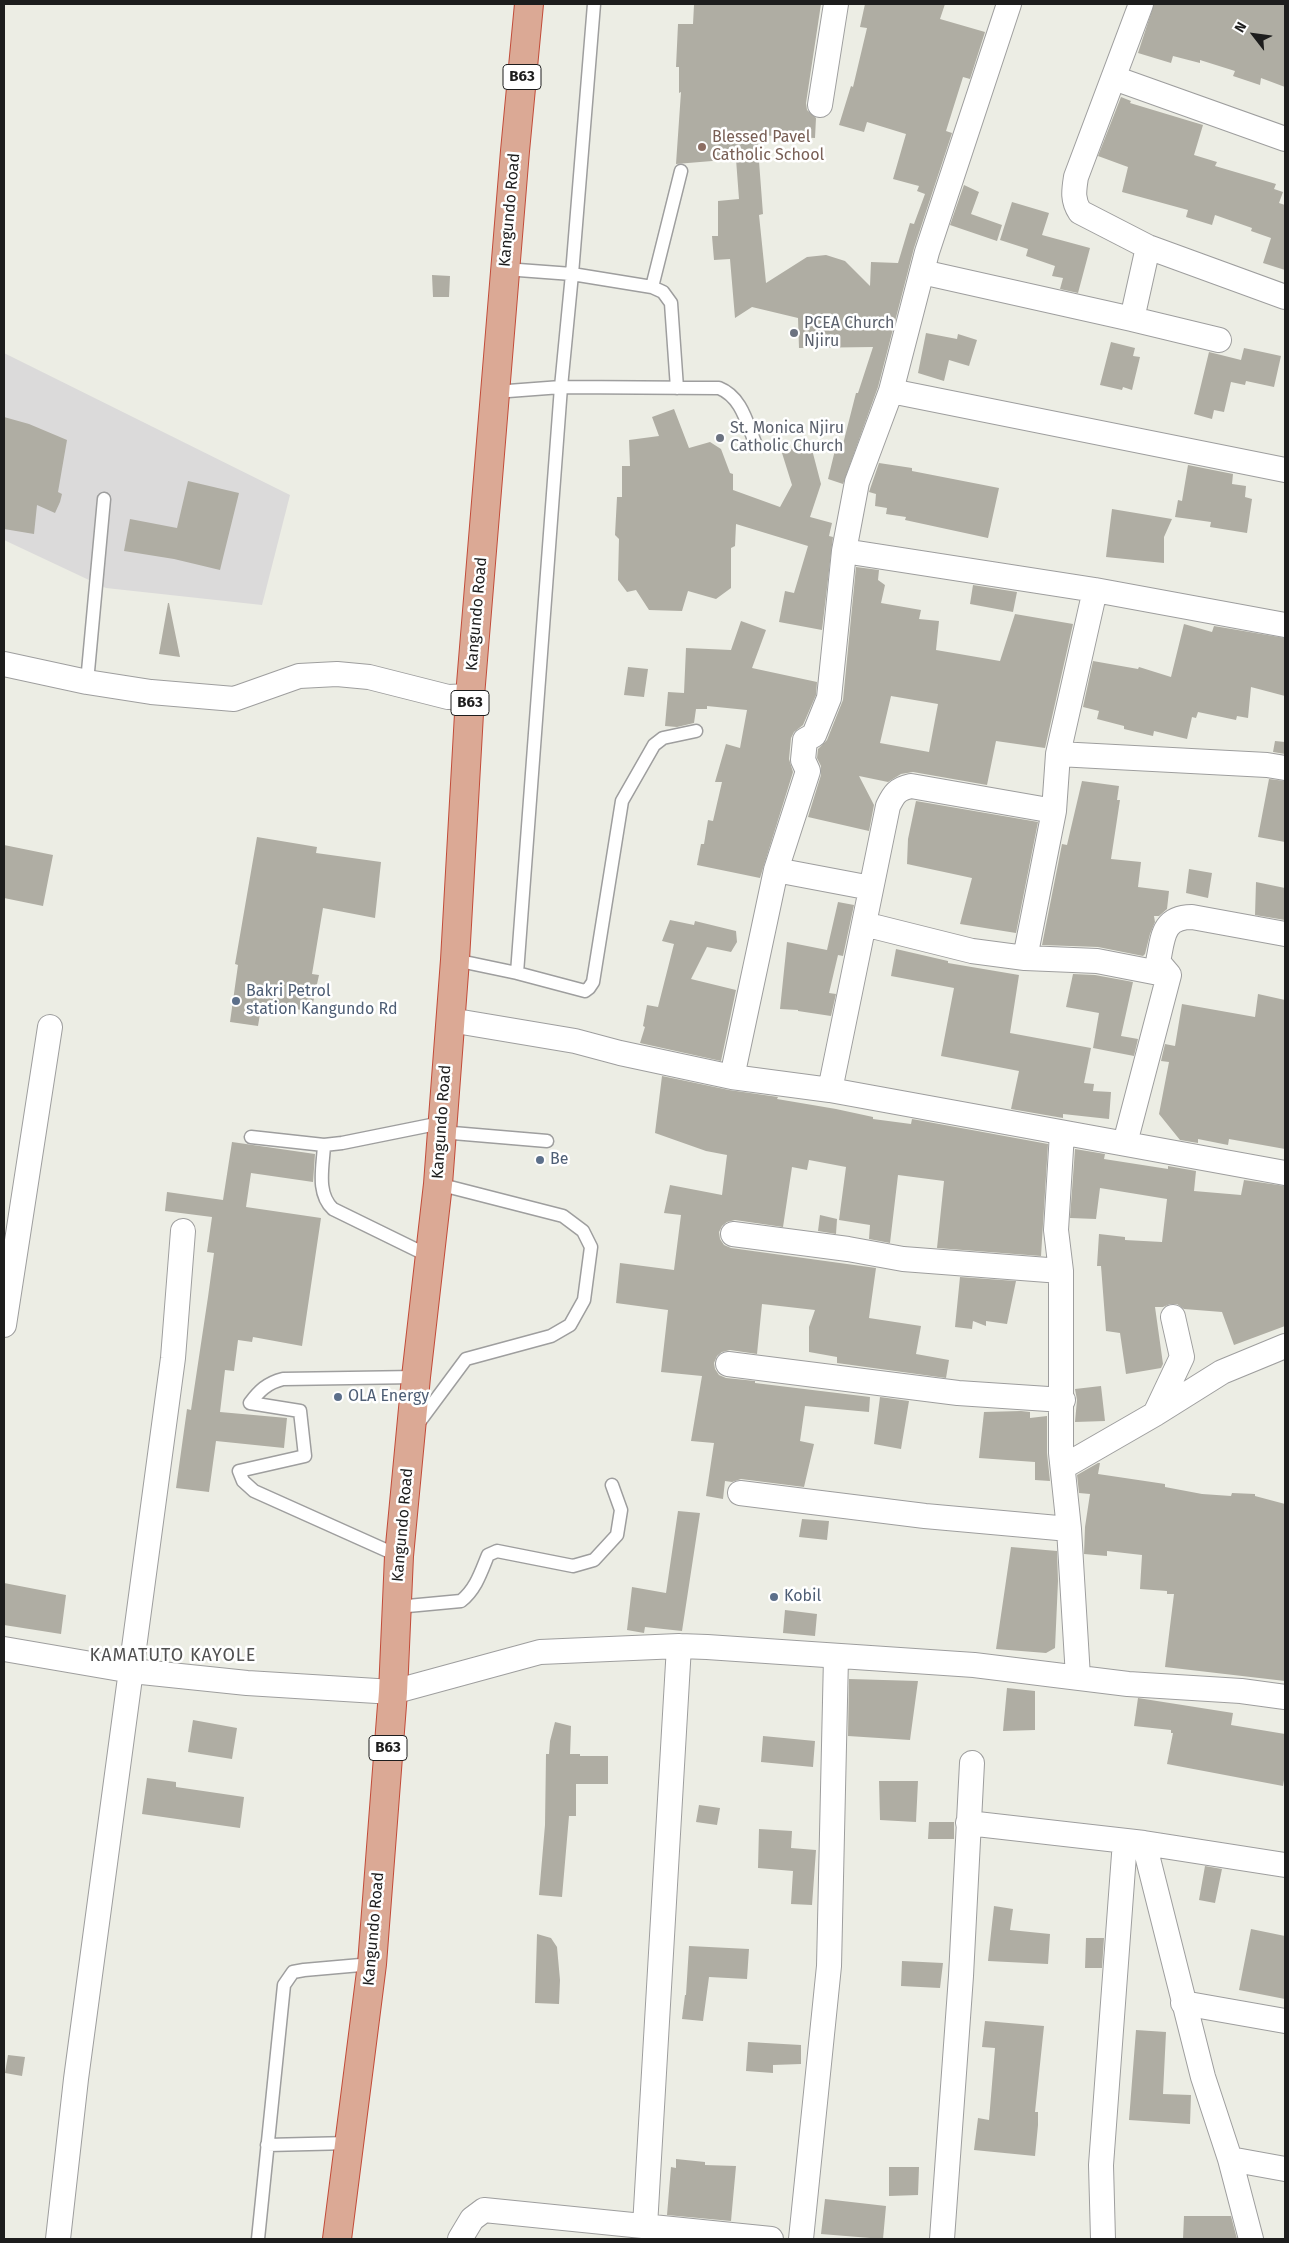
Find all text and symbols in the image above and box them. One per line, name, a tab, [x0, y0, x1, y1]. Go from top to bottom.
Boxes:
north arrow	[1229, 10, 1279, 60]
text: N	[1231, 19, 1250, 36]
road number: B63	[503, 64, 541, 90]
place label: Blessed Pavel Catholic School	[712, 128, 824, 166]
marker: Blessed Pavel Catholic School	[696, 141, 708, 153]
street label: Kangundo Road	[495, 152, 525, 268]
place label: PCEA Church Njiru	[804, 314, 894, 352]
marker: PCEA Church Njiru	[788, 327, 800, 339]
place label: St. Monica Njiru Catholic Church	[730, 419, 844, 457]
marker: St. Monica Njiru Catholic Church	[714, 432, 726, 444]
street label: Kangundo Road	[462, 556, 492, 672]
road number: B63	[451, 690, 489, 716]
place label: Bakri Petrol station Kangundo Rd	[246, 982, 397, 1020]
marker: Bakri Petrol station Kangundo Rd	[230, 995, 242, 1007]
street label: Kangundo Road	[428, 1064, 456, 1180]
place label: Be	[550, 1150, 568, 1170]
marker: Be	[534, 1154, 546, 1166]
place label: OLA Energy	[348, 1387, 429, 1407]
marker: OLA Energy	[332, 1391, 344, 1403]
street label: Kangundo Road	[388, 1467, 418, 1583]
place label: Kobil	[784, 1587, 821, 1607]
marker: Kobil	[768, 1591, 780, 1603]
district label: KAMATUTO KAYOLE	[88, 1645, 258, 1667]
road number: B63	[369, 1736, 407, 1760]
street label: Kangundo Road	[359, 1871, 389, 1987]

